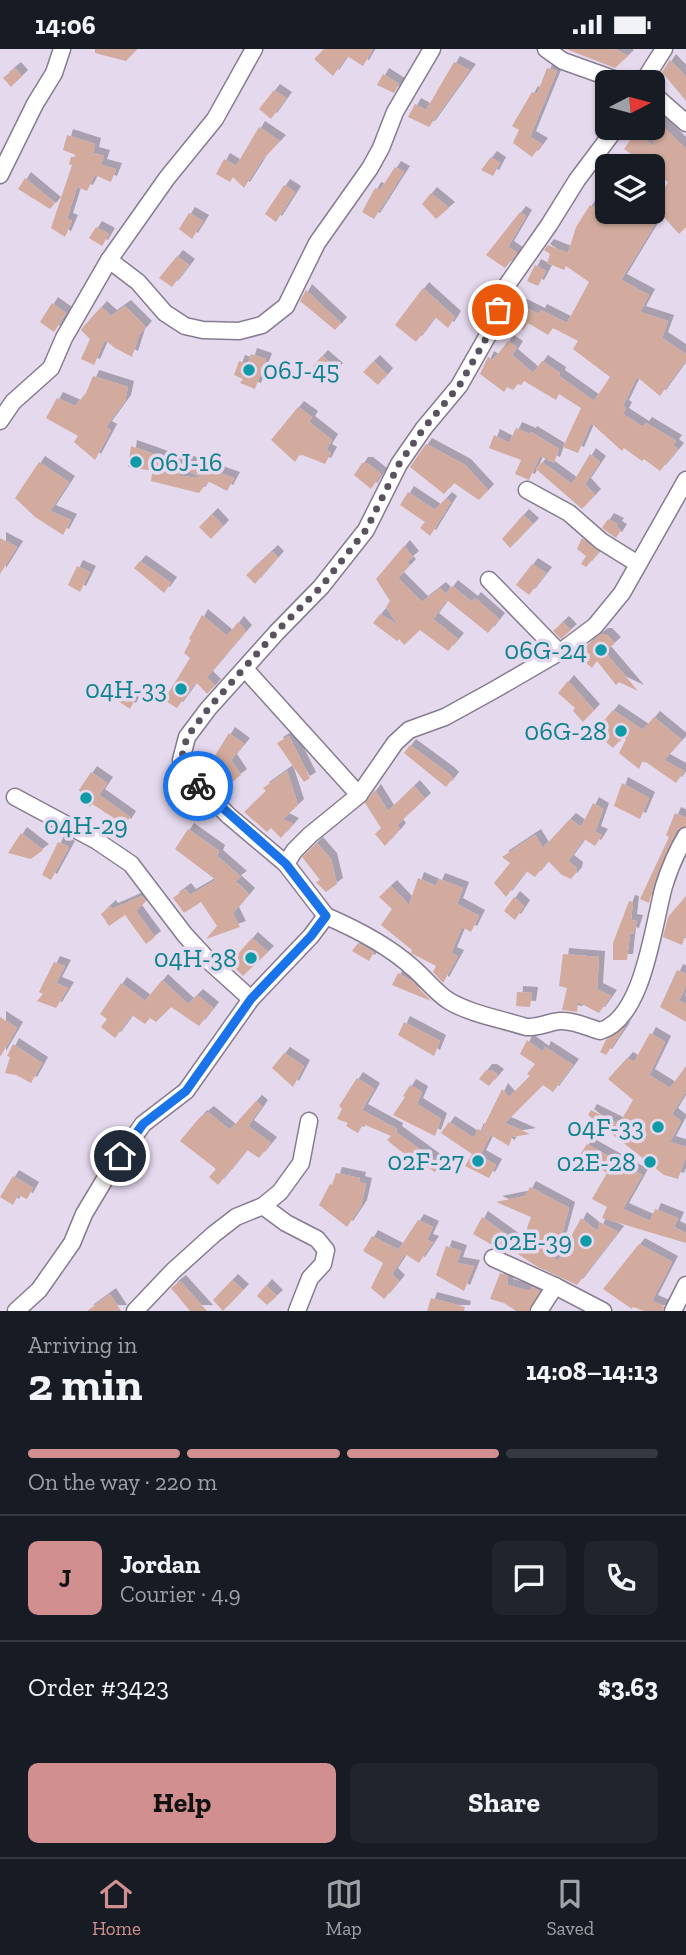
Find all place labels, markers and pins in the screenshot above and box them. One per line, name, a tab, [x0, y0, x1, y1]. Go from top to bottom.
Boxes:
pin	[468, 280, 528, 340]
place label: 06J-45	[263, 354, 340, 386]
marker: 06J-45	[241, 362, 257, 378]
place label: 06J-16	[150, 446, 223, 478]
marker: 06J-16	[128, 454, 144, 470]
place label: 06G-24	[504, 634, 587, 666]
marker: 06G-24	[593, 642, 609, 658]
place label: 04H-33	[85, 673, 167, 705]
marker: 04H-33	[173, 681, 189, 697]
place label: 06G-28	[524, 715, 607, 747]
marker: 06G-28	[613, 723, 629, 739]
marker: 04H-29	[78, 790, 94, 806]
place label: 04H-29	[44, 809, 128, 841]
place label: 04H-38	[154, 942, 237, 974]
marker: 04H-38	[243, 950, 259, 966]
place label: 04F-33	[567, 1111, 644, 1143]
marker: 04F-33	[650, 1119, 666, 1135]
pin	[90, 1126, 150, 1186]
place label: 02F-27	[387, 1145, 464, 1177]
place label: 02E-28	[556, 1146, 636, 1178]
marker: 02F-27	[470, 1153, 486, 1169]
marker: 02E-28	[642, 1154, 658, 1170]
place label: 02E-39	[494, 1225, 572, 1257]
marker: 02E-39	[578, 1233, 594, 1249]

